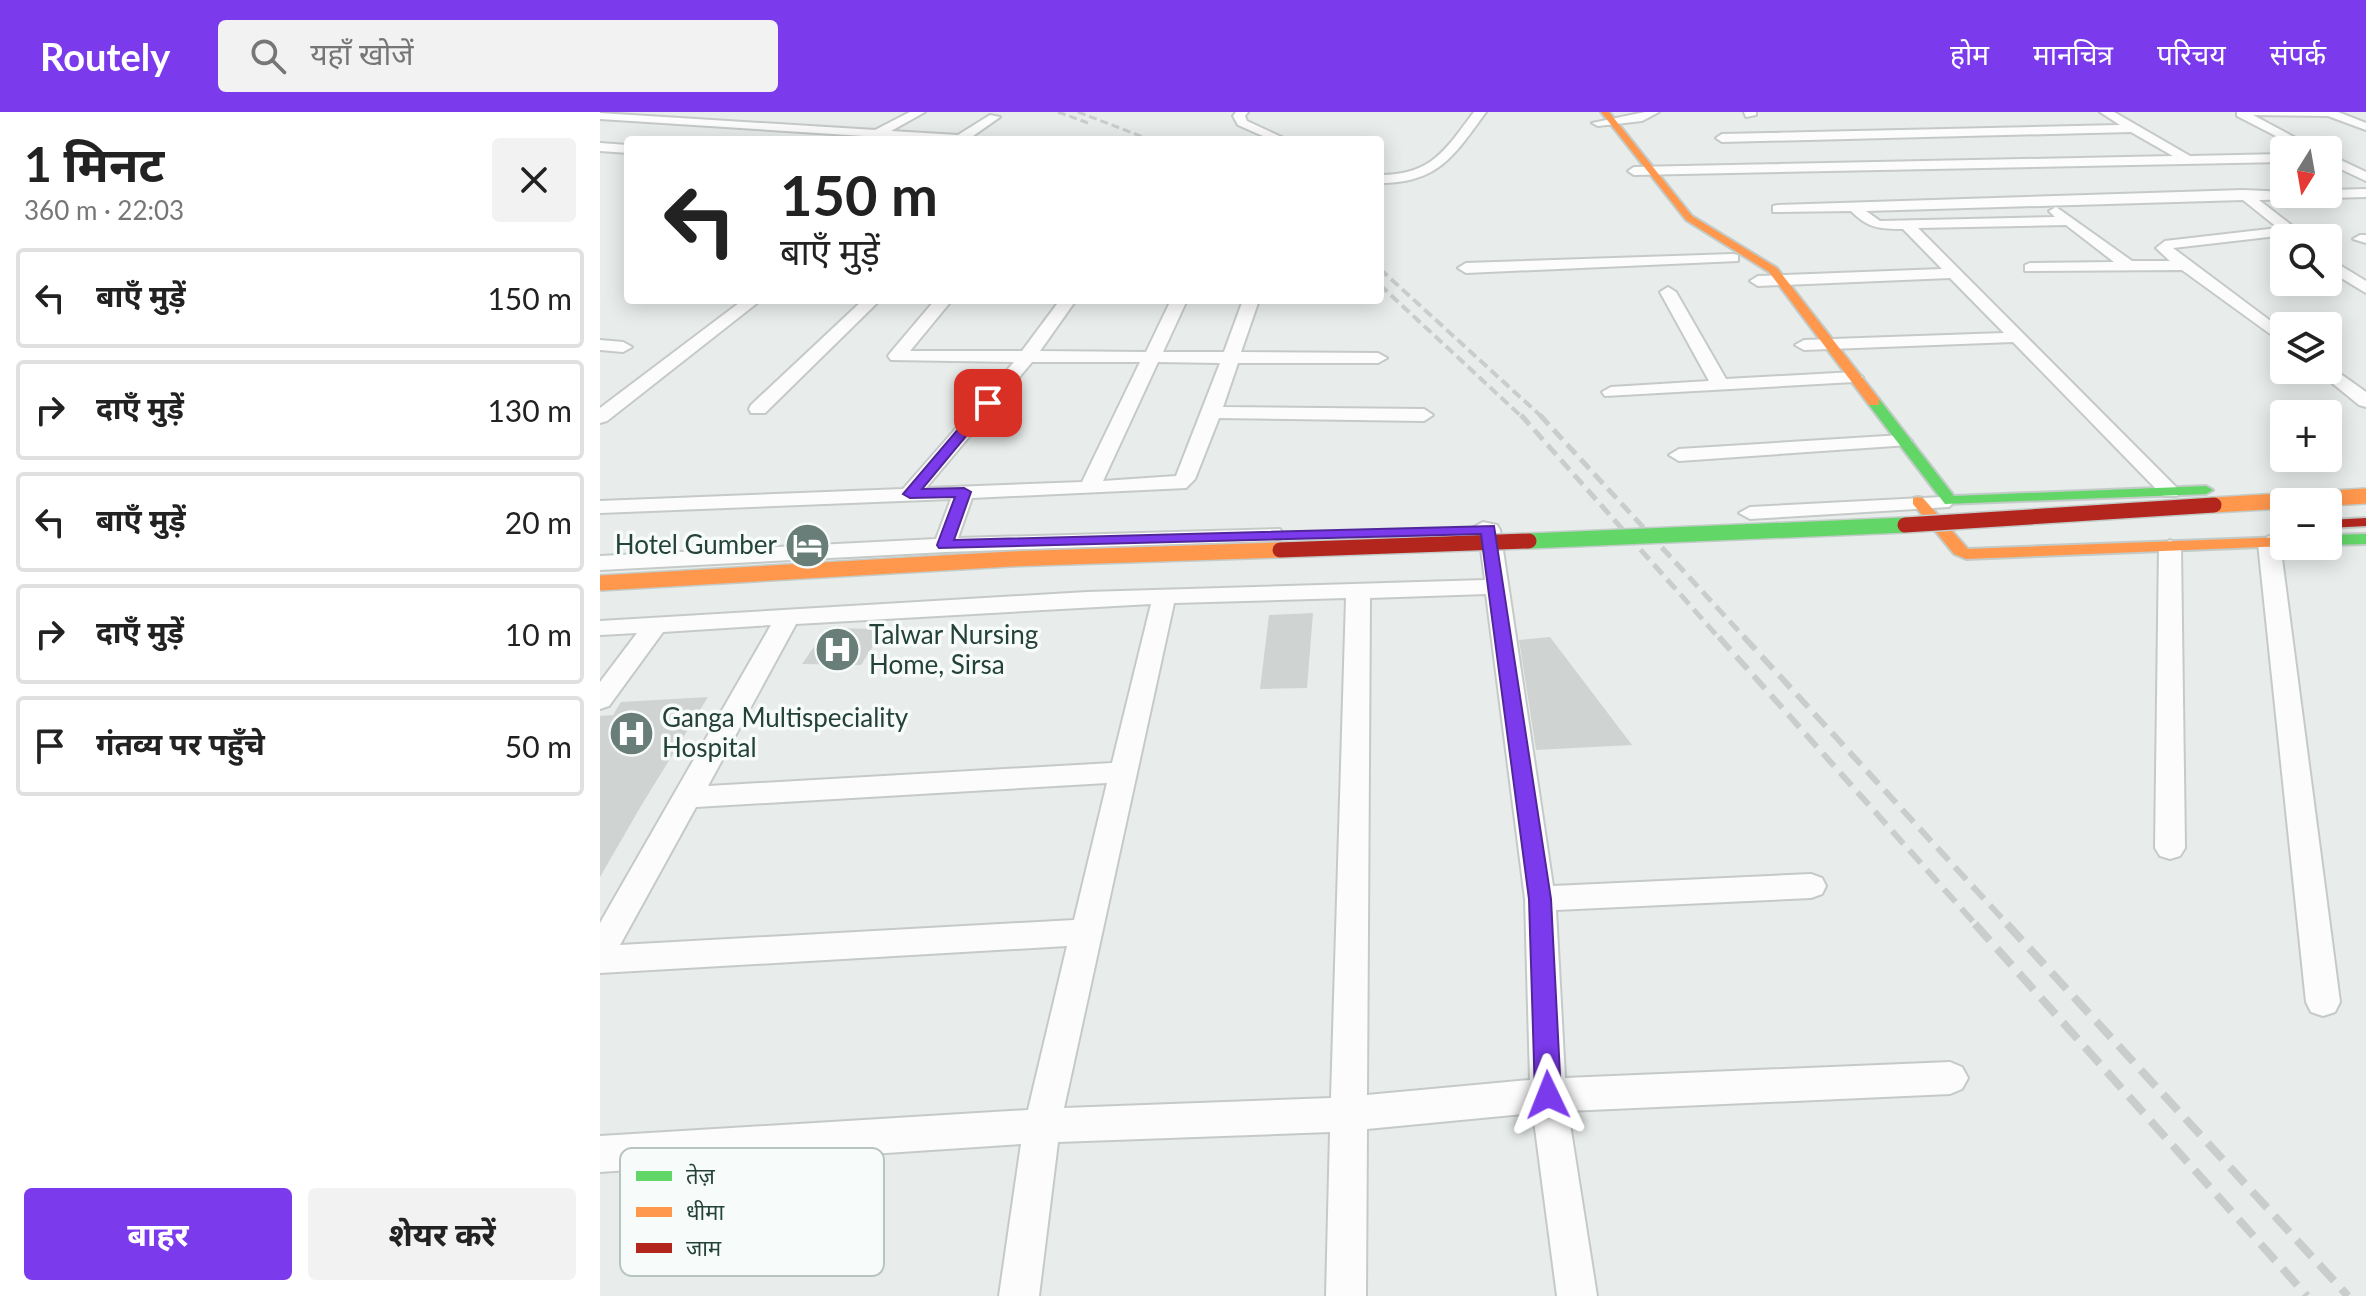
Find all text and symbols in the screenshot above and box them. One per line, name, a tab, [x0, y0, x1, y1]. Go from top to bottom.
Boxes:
search box	[218, 20, 778, 92]
text: Routely	[40, 33, 170, 79]
icon: search	[246, 34, 290, 78]
text: यहाँ खोजें	[310, 35, 414, 71]
text: होम	[1950, 37, 1989, 71]
text: मानचित्र	[2033, 37, 2113, 71]
text: परिचय	[2157, 37, 2226, 71]
text: संपर्क	[2270, 37, 2326, 71]
text: 1 मिनट	[24, 135, 164, 192]
north arrow	[2270, 136, 2342, 208]
map controls	[2270, 136, 2342, 560]
button: close	[492, 138, 576, 222]
text: 150 m	[780, 161, 938, 228]
icon: left	[648, 168, 752, 272]
text: 360 m · 22:03	[24, 194, 184, 226]
button: search	[2270, 224, 2342, 296]
text: बाएँ मुड़ें	[780, 229, 880, 273]
icon: left	[28, 276, 72, 320]
text: बाएँ मुड़ें	[96, 277, 186, 313]
text: 150 m	[487, 280, 572, 316]
button: layers	[2270, 312, 2342, 384]
pin	[954, 369, 1022, 437]
icon: arrive	[966, 381, 1010, 425]
icon: right	[28, 388, 72, 432]
text: दाएँ मुड़ें	[96, 389, 184, 425]
text: 130 m	[487, 392, 572, 428]
button: +	[2270, 400, 2342, 472]
button: −	[2270, 488, 2342, 560]
icon: left	[28, 500, 72, 544]
text: बाएँ मुड़ें	[96, 501, 186, 537]
text: 20 m	[505, 504, 572, 540]
hotel icon: Hotel Gumber	[784, 521, 832, 569]
place label: Hotel Gumber	[615, 528, 778, 560]
icon: right	[28, 612, 72, 656]
text: दाएँ मुड़ें	[96, 613, 184, 649]
text: 10 m	[505, 616, 572, 652]
place label: Talwar Nursing Home, Sirsa	[869, 618, 1038, 680]
hospital icon: Talwar Nursing Home, Sirsa	[814, 626, 862, 674]
place label: Ganga Multispeciality Hospital	[662, 701, 909, 763]
hospital icon: Ganga Multispeciality Hospital	[607, 709, 655, 757]
icon: arrive	[28, 724, 72, 768]
text: गंतव्य पर पहुँचे	[96, 725, 265, 761]
text: 50 m	[505, 728, 572, 764]
position arrow	[1506, 1053, 1590, 1137]
legend	[620, 1148, 884, 1276]
text: तेज़	[686, 1162, 716, 1189]
button: बाहर	[24, 1188, 292, 1280]
button: शेयर करें	[308, 1188, 576, 1280]
text: धीमा	[686, 1198, 724, 1225]
text: जाम	[686, 1234, 722, 1261]

